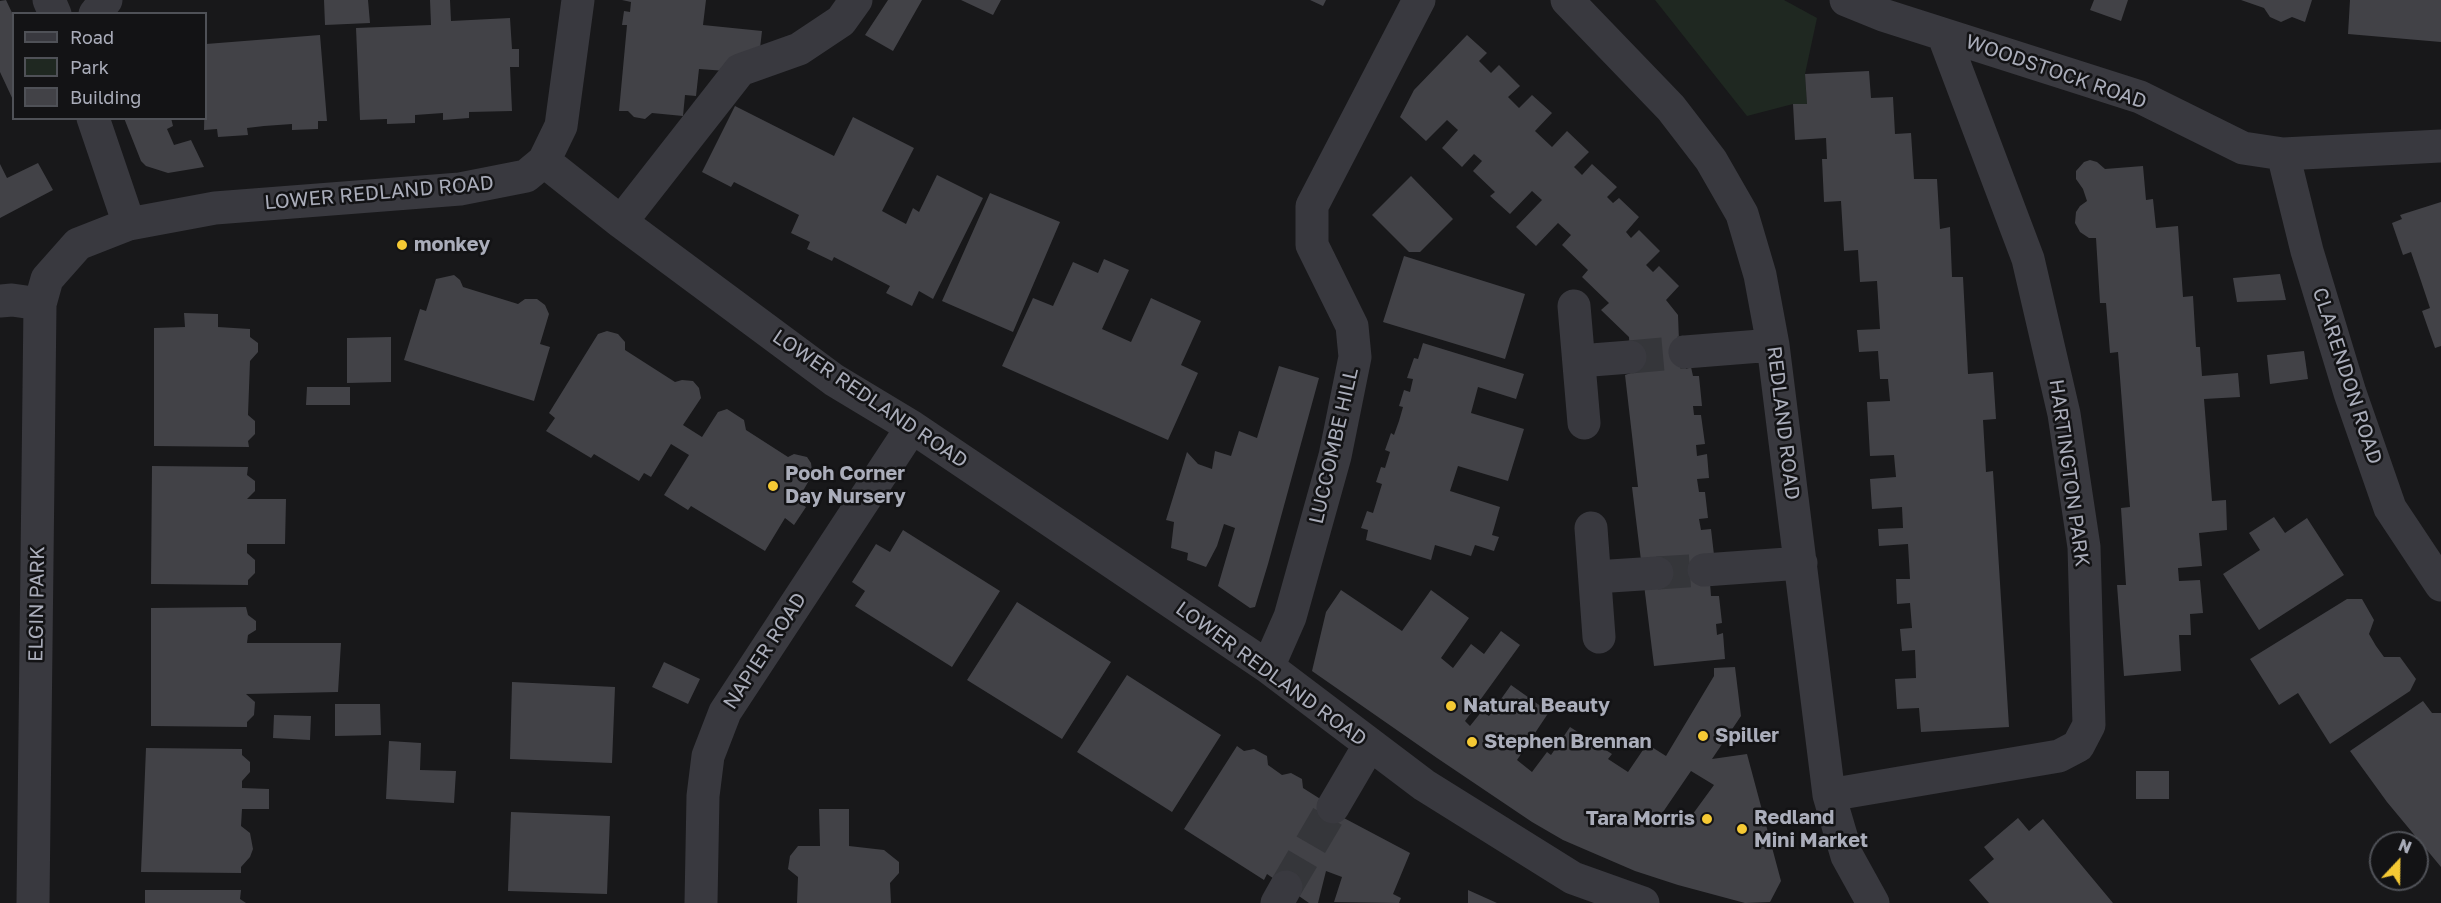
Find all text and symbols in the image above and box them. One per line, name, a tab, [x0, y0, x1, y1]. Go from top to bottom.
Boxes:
legend	[12, 12, 207, 120]
text: Road	[70, 26, 114, 48]
street label: WOODSTOCK ROAD	[1962, 30, 2150, 114]
text: Park	[70, 56, 109, 78]
text: Building	[70, 86, 141, 108]
street label: LOWER REDLAND ROAD	[263, 171, 495, 215]
place label: monkey	[414, 233, 490, 257]
marker: monkey	[395, 238, 409, 252]
street label: CLARENDON ROAD	[2307, 285, 2387, 467]
street label: LOWER REDLAND ROAD	[768, 325, 972, 473]
street label: REDLAND ROAD	[1762, 345, 1804, 501]
street label: LUCCOMBE HILL	[1304, 366, 1364, 526]
street label: HARTINGTON PARK	[2044, 378, 2094, 568]
place label: Pooh Corner Day Nursery	[785, 462, 906, 509]
marker: Pooh Corner Day Nursery	[766, 479, 780, 493]
street label: ELGIN PARK	[24, 546, 50, 662]
street label: NAPIER ROAD	[718, 588, 812, 714]
street label: LOWER REDLAND ROAD	[1171, 597, 1371, 751]
place label: Natural Beauty	[1463, 694, 1610, 718]
marker: Natural Beauty	[1444, 699, 1458, 713]
place label: Spiller	[1715, 724, 1779, 748]
marker: Spiller	[1696, 729, 1710, 743]
place label: Stephen Brennan	[1484, 730, 1652, 754]
marker: Stephen Brennan	[1465, 735, 1479, 749]
place label: Redland Mini Market	[1754, 806, 1868, 853]
place label: Tara Morris	[1586, 807, 1695, 831]
marker: Tara Morris	[1700, 812, 1714, 826]
marker: Redland Mini Market	[1735, 822, 1749, 836]
north arrow	[2369, 831, 2429, 891]
text: N	[2396, 835, 2414, 858]

